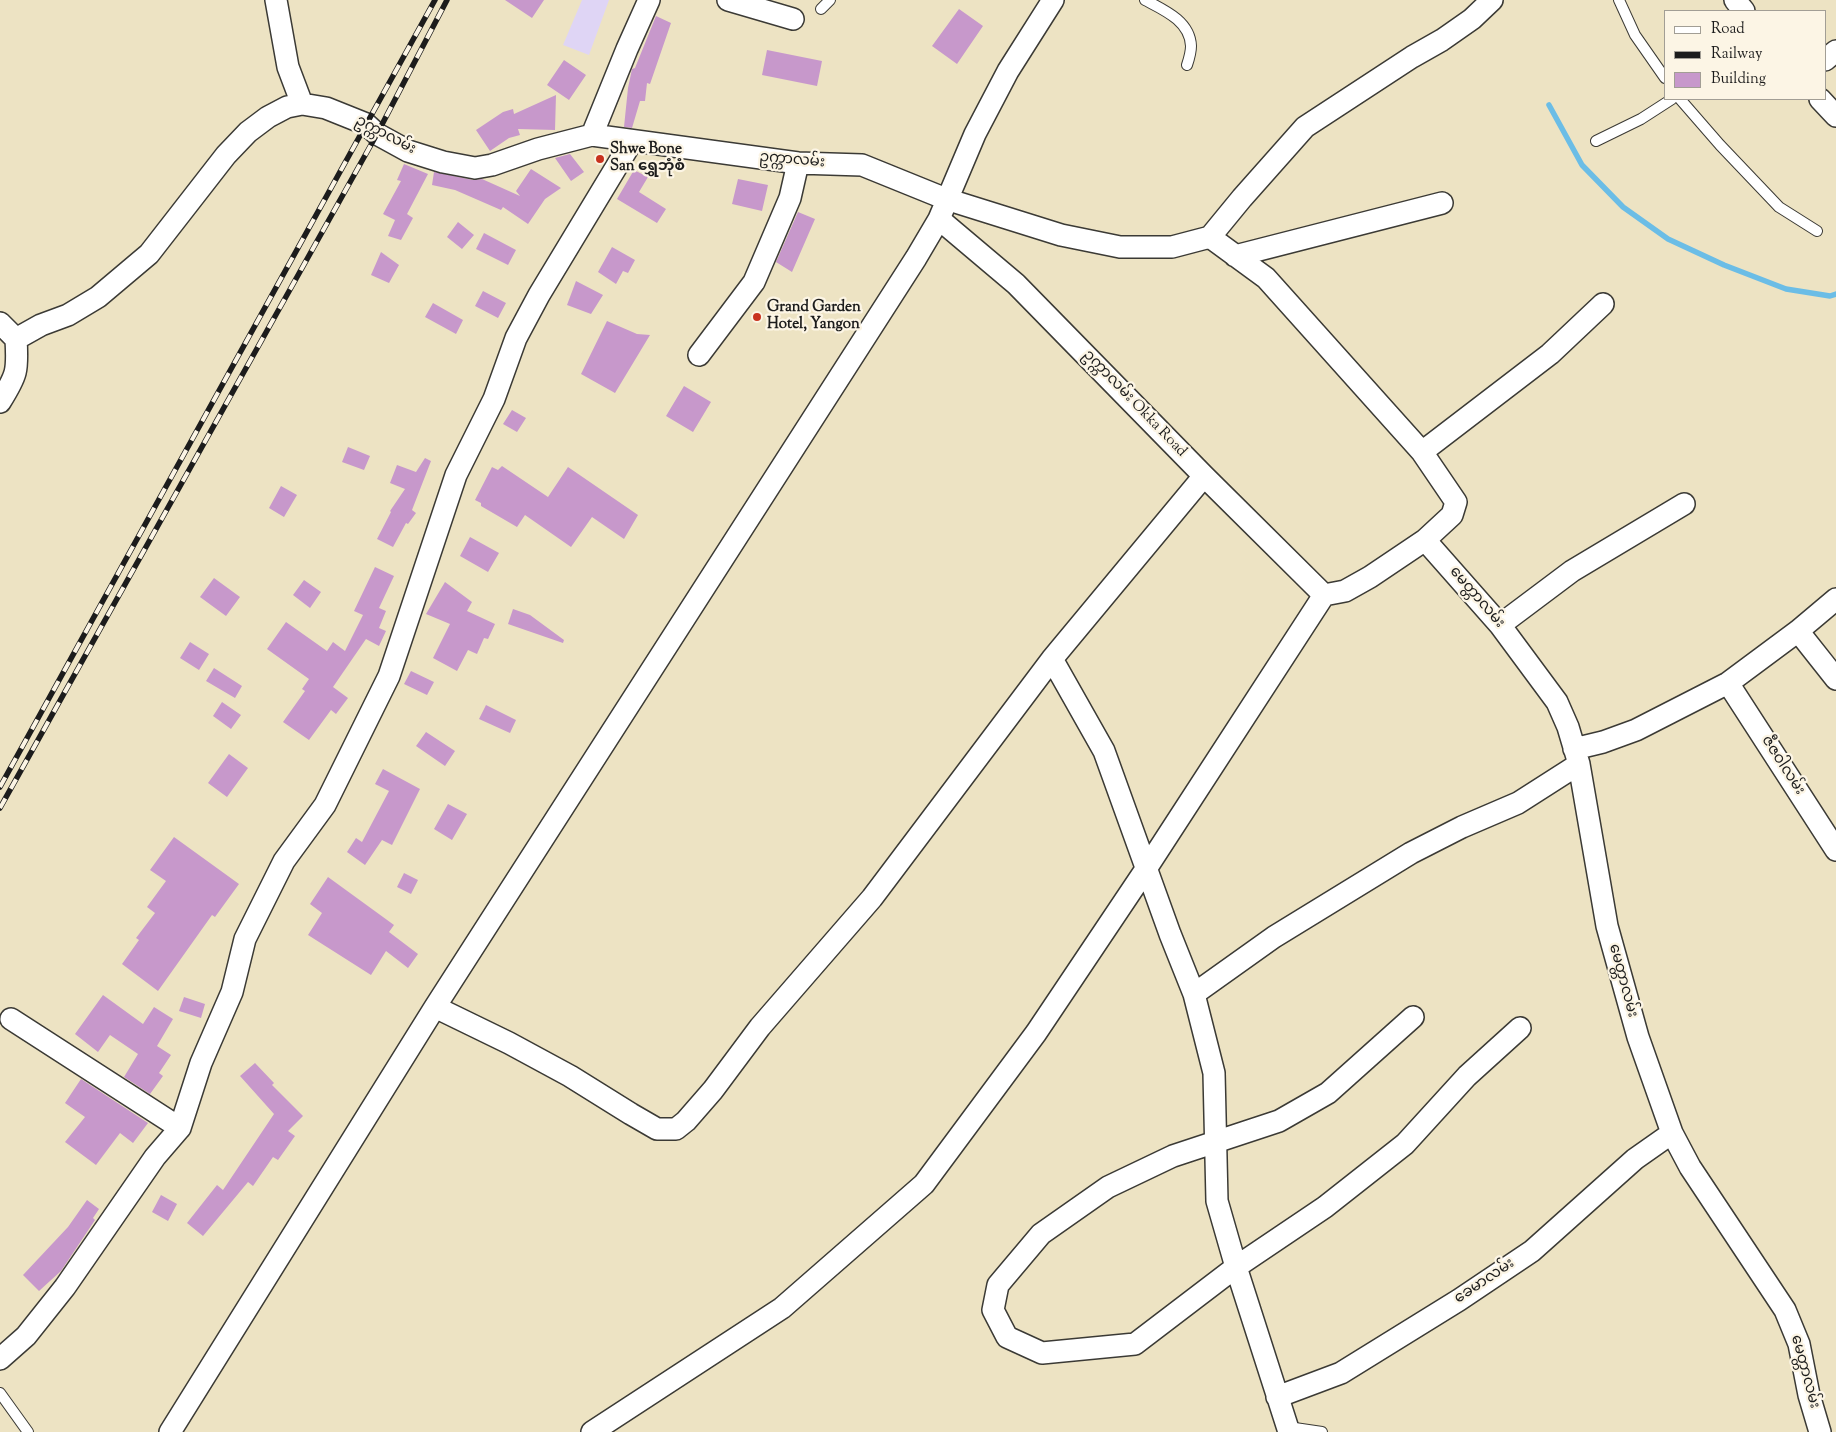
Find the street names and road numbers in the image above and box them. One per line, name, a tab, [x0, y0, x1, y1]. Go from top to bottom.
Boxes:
street label: ဥက္ကာလမ်း	[352, 113, 418, 159]
street label: ဥက္ကာလမ်း	[758, 149, 826, 173]
street label: ဥက္ကာလမ်း Okka Road	[1078, 347, 1190, 461]
street label: မေတ္တာလမ်း	[1445, 564, 1507, 632]
street label: ဇီဇဝါလမ်း	[1756, 733, 1808, 799]
street label: မေတ္တာလမ်း	[1604, 942, 1640, 1020]
street label: ခေမာလမ်း	[1452, 1255, 1518, 1309]
street label: မေတ္တာလမ်း	[1786, 1333, 1822, 1411]

